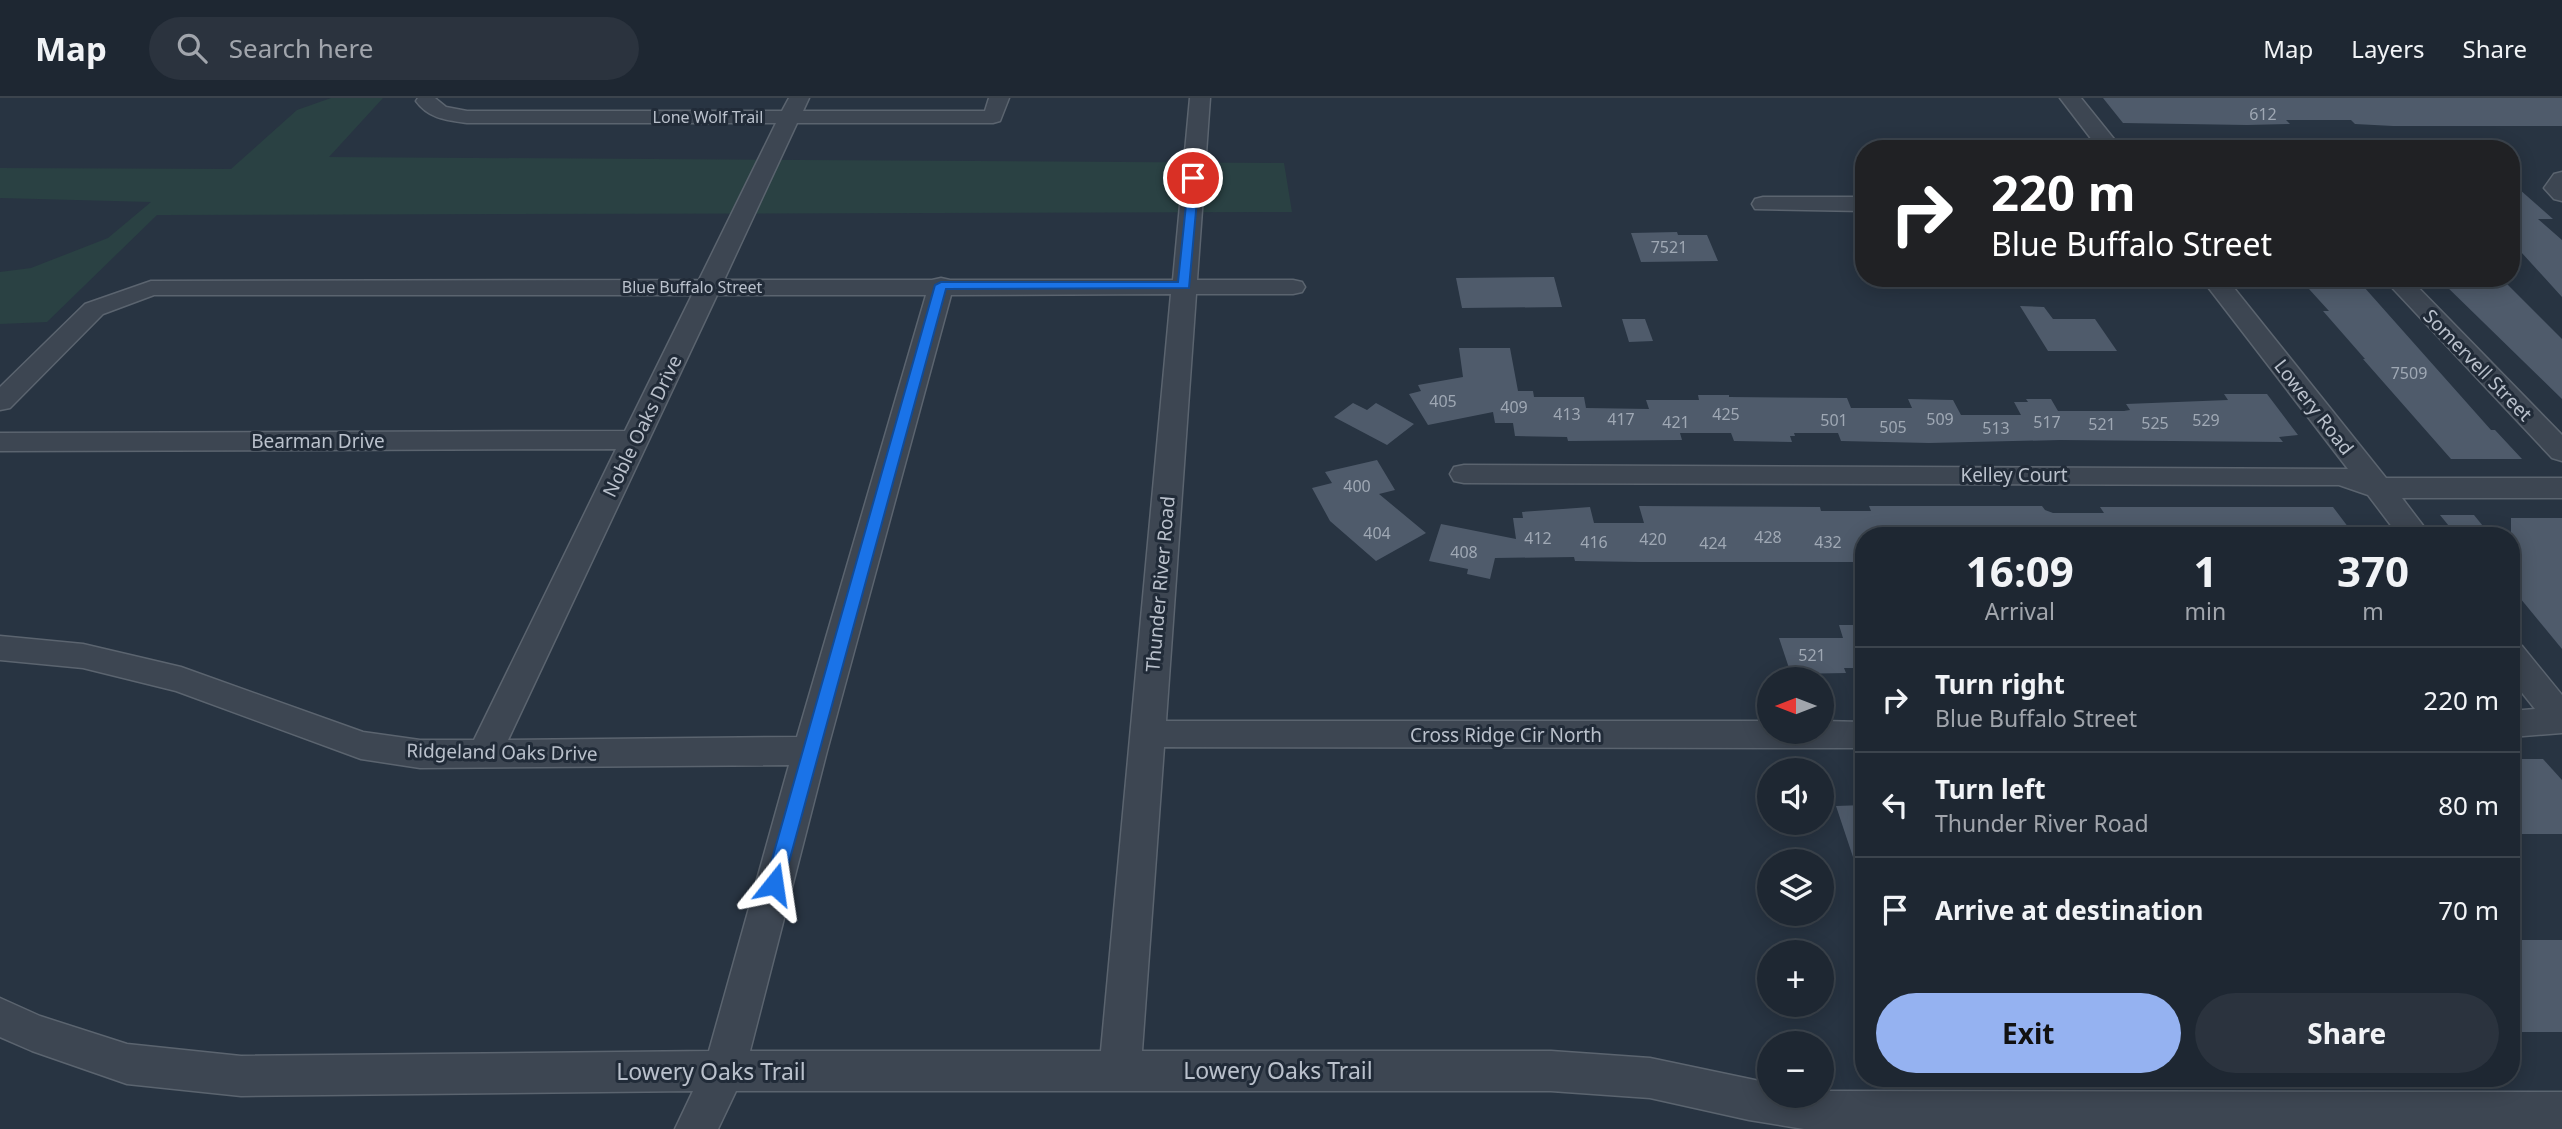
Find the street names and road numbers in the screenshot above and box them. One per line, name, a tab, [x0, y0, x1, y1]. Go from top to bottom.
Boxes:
street label: Lone Wolf Trail	[653, 106, 763, 128]
street label: Blue Buffalo Street	[622, 276, 762, 298]
street label: Somervell Street	[2418, 303, 2538, 427]
street label: Noble Oaks Drive	[596, 351, 688, 501]
street label: Lowery Road	[2268, 354, 2360, 460]
street label: Bearman Drive	[251, 428, 385, 454]
street label: Kelley Court	[1960, 462, 2068, 488]
street label: Thunder River Road	[1139, 495, 1181, 673]
street label: Cross Ridge Cir North	[1410, 722, 1602, 748]
street label: Ridgeland Oaks Drive	[406, 737, 598, 767]
street label: Lowery Oaks Trail	[1183, 1054, 1373, 1086]
street label: Lowery Oaks Trail	[616, 1055, 806, 1087]

